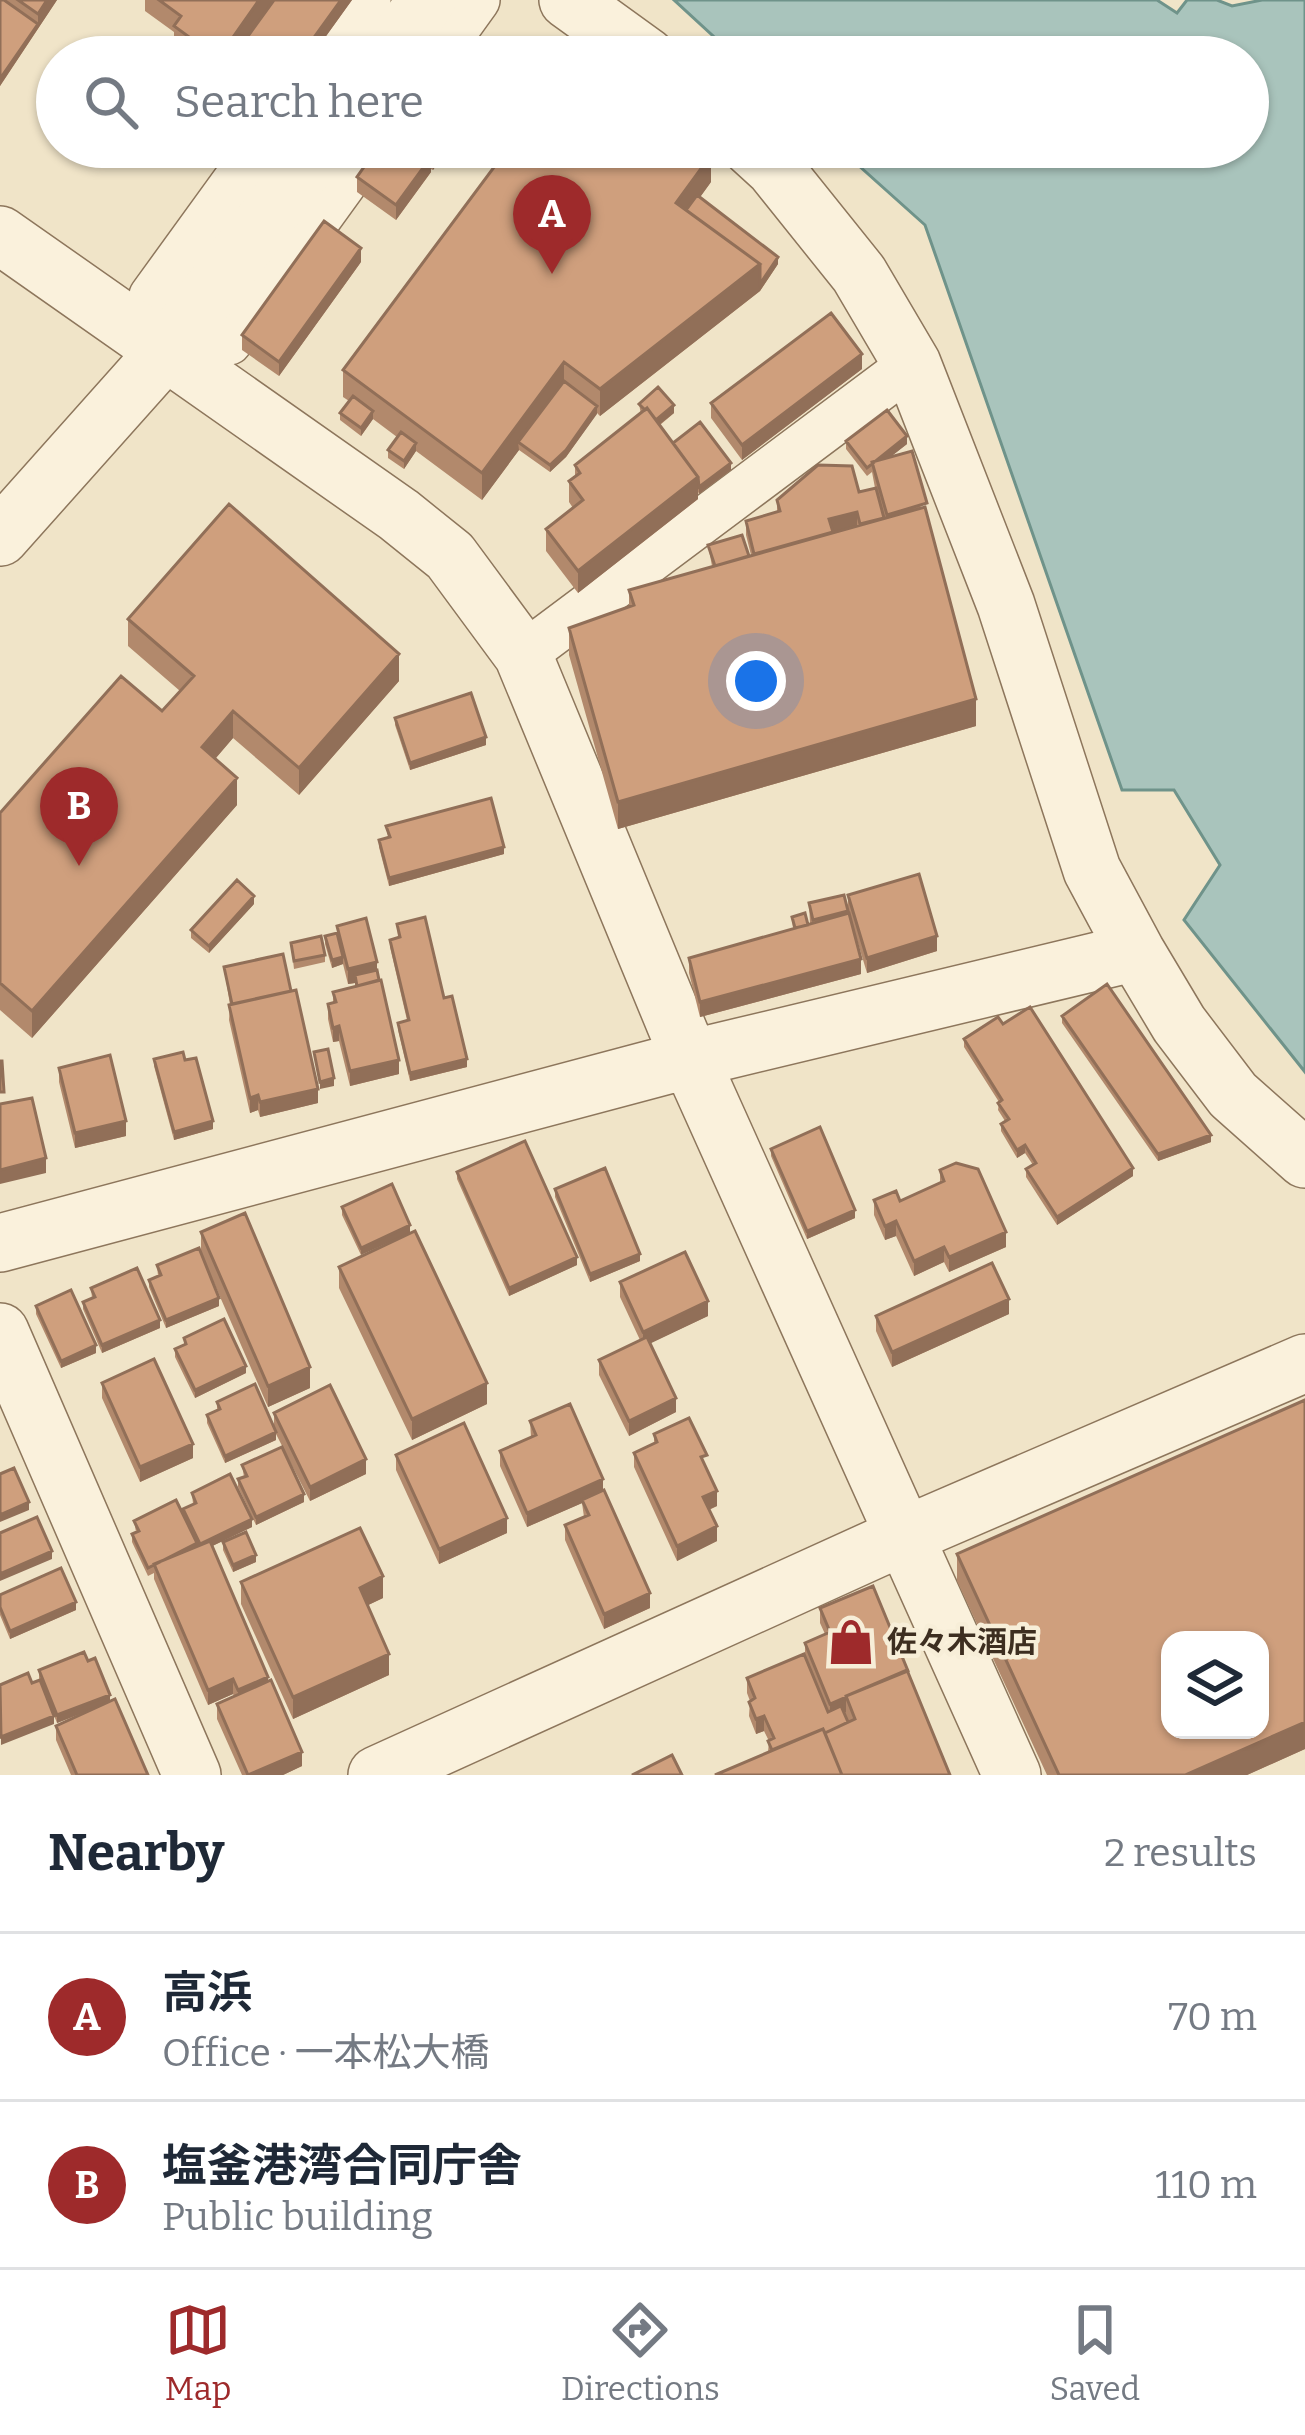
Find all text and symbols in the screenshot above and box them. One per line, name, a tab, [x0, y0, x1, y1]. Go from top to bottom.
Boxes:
search box	[36, 36, 1269, 168]
icon: search	[78, 69, 144, 135]
text: Search here	[174, 75, 424, 129]
pin: A	[513, 175, 591, 274]
your location	[726, 651, 786, 711]
pin: B	[40, 767, 118, 866]
shop icon: 佐々木酒店	[826, 1617, 876, 1667]
place label: 佐々木酒店	[887, 1624, 1037, 1660]
map controls	[1161, 1631, 1269, 1739]
button: layers	[1161, 1631, 1269, 1739]
text: Nearby	[48, 1822, 224, 1884]
text: 2 results	[1104, 1830, 1257, 1876]
text: 高浜	[162, 1966, 252, 2020]
text: A	[73, 1994, 101, 2040]
text: 70 m	[1168, 1994, 1257, 2040]
text: Office · 一本松大橋	[162, 2030, 490, 2076]
text: 塩釜港湾合同庁舎	[162, 2139, 522, 2193]
text: B	[74, 2162, 100, 2208]
text: 110 m	[1155, 2162, 1257, 2208]
text: Public building	[162, 2194, 433, 2240]
tab: Map	[165, 2297, 231, 2409]
tab: Directions	[561, 2297, 720, 2409]
tab: Saved	[1050, 2297, 1140, 2409]

